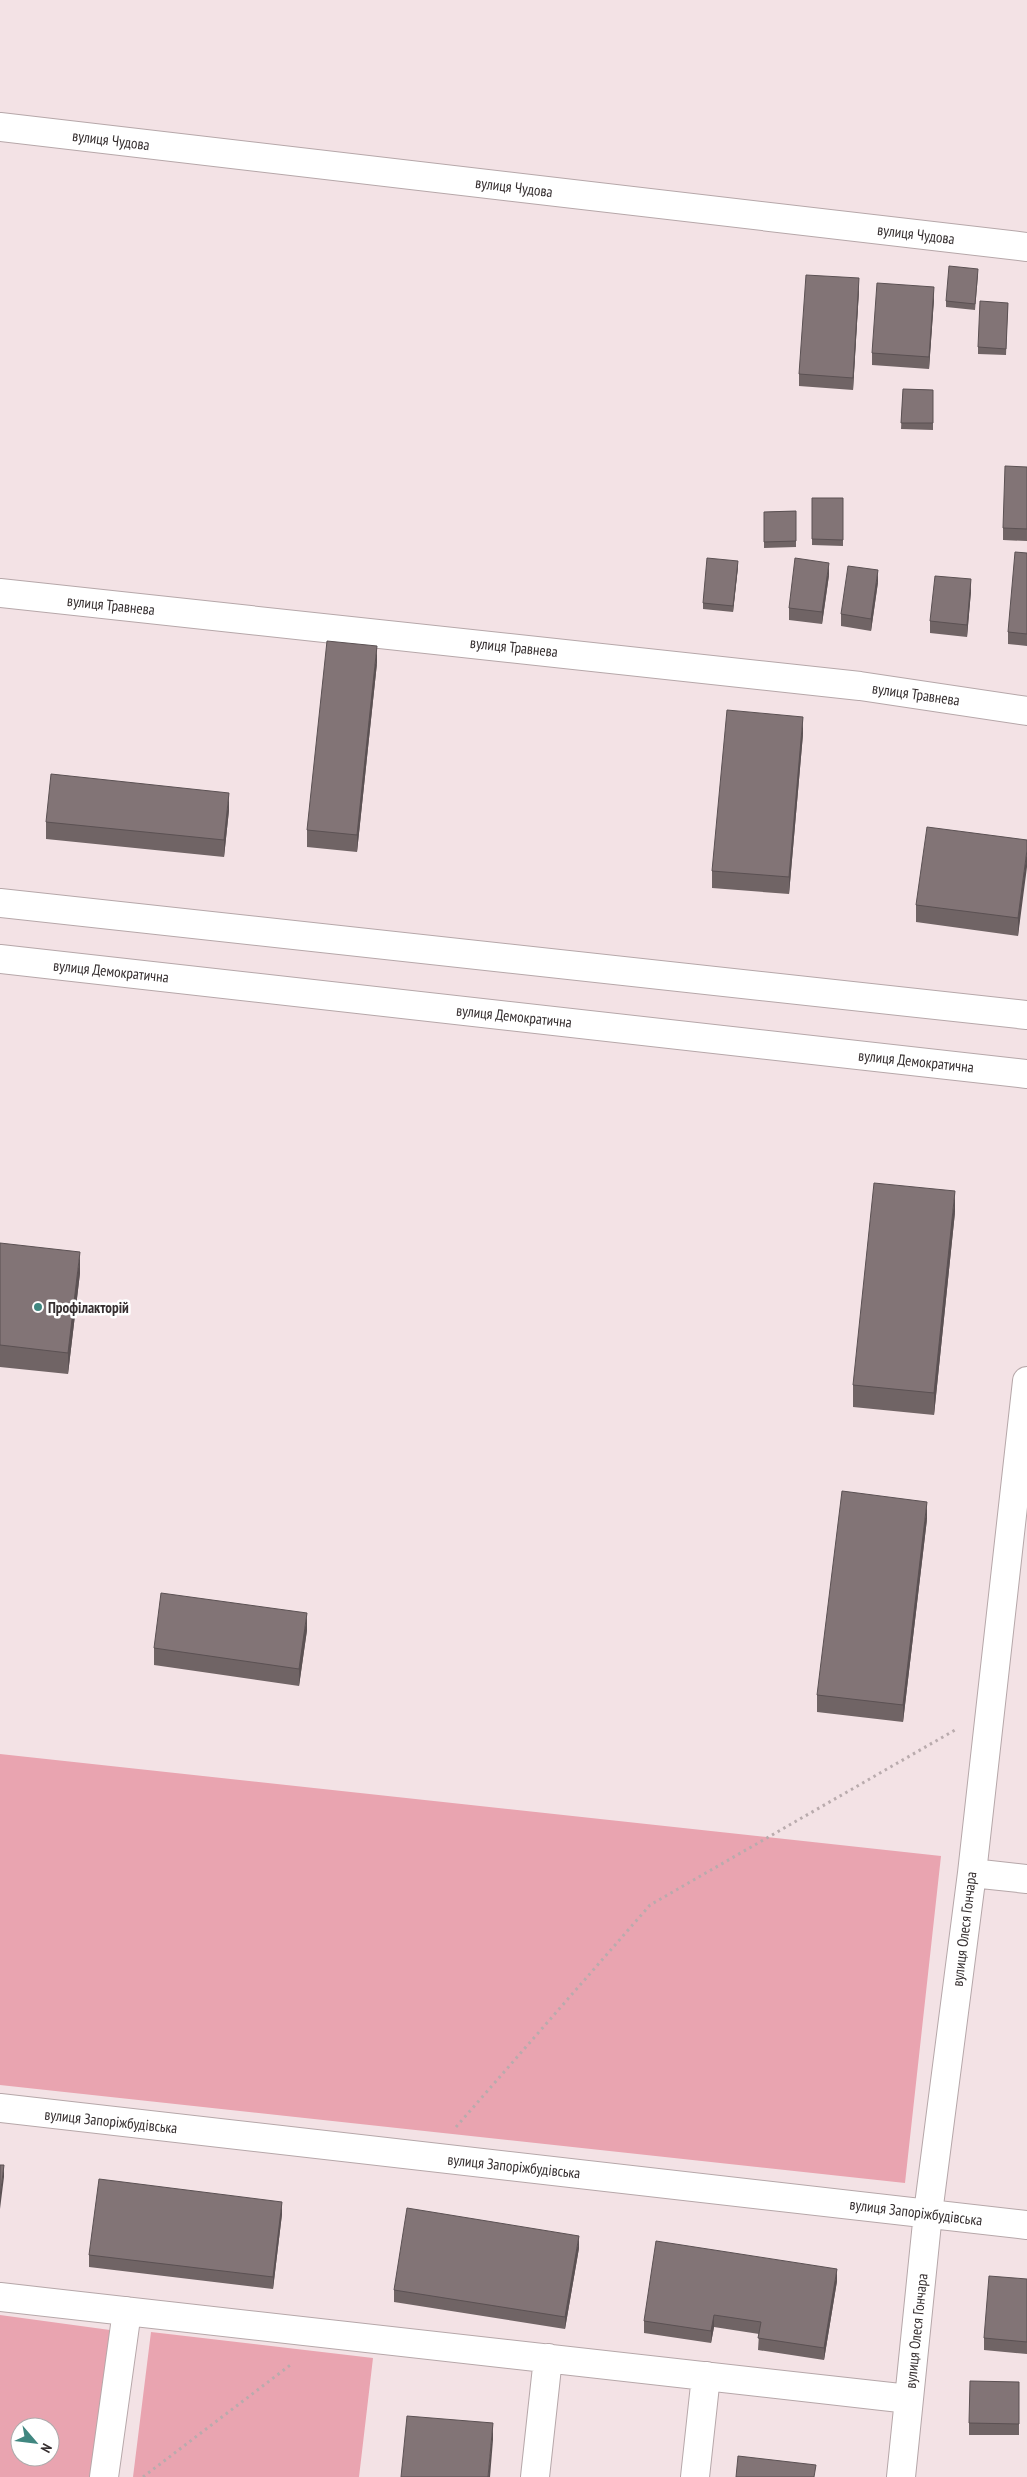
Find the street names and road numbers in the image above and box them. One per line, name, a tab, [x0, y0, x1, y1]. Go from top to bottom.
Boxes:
street label: вулиця Чудова	[71, 126, 151, 154]
street label: вулиця Чудова	[474, 173, 554, 201]
street label: вулиця Чудова	[876, 220, 956, 248]
street label: вулиця Травнева	[66, 591, 156, 619]
street label: вулиця Травнева	[469, 633, 559, 661]
street label: вулиця Травнева	[871, 678, 961, 710]
street label: вулиця Демократична	[52, 955, 170, 987]
street label: вулиця Демократична	[455, 1000, 573, 1032]
street label: вулиця Демократична	[857, 1045, 975, 1077]
street label: вулиця Олеся Гончара	[948, 1870, 980, 1988]
street label: вулиця Запоріжбудівська	[44, 2105, 178, 2137]
street label: вулиця Запоріжбудівська	[447, 2150, 581, 2182]
street label: вулиця Запоріжбудівська	[849, 2194, 983, 2230]
street label: вулиця Олеся Гончара	[901, 2273, 931, 2389]

